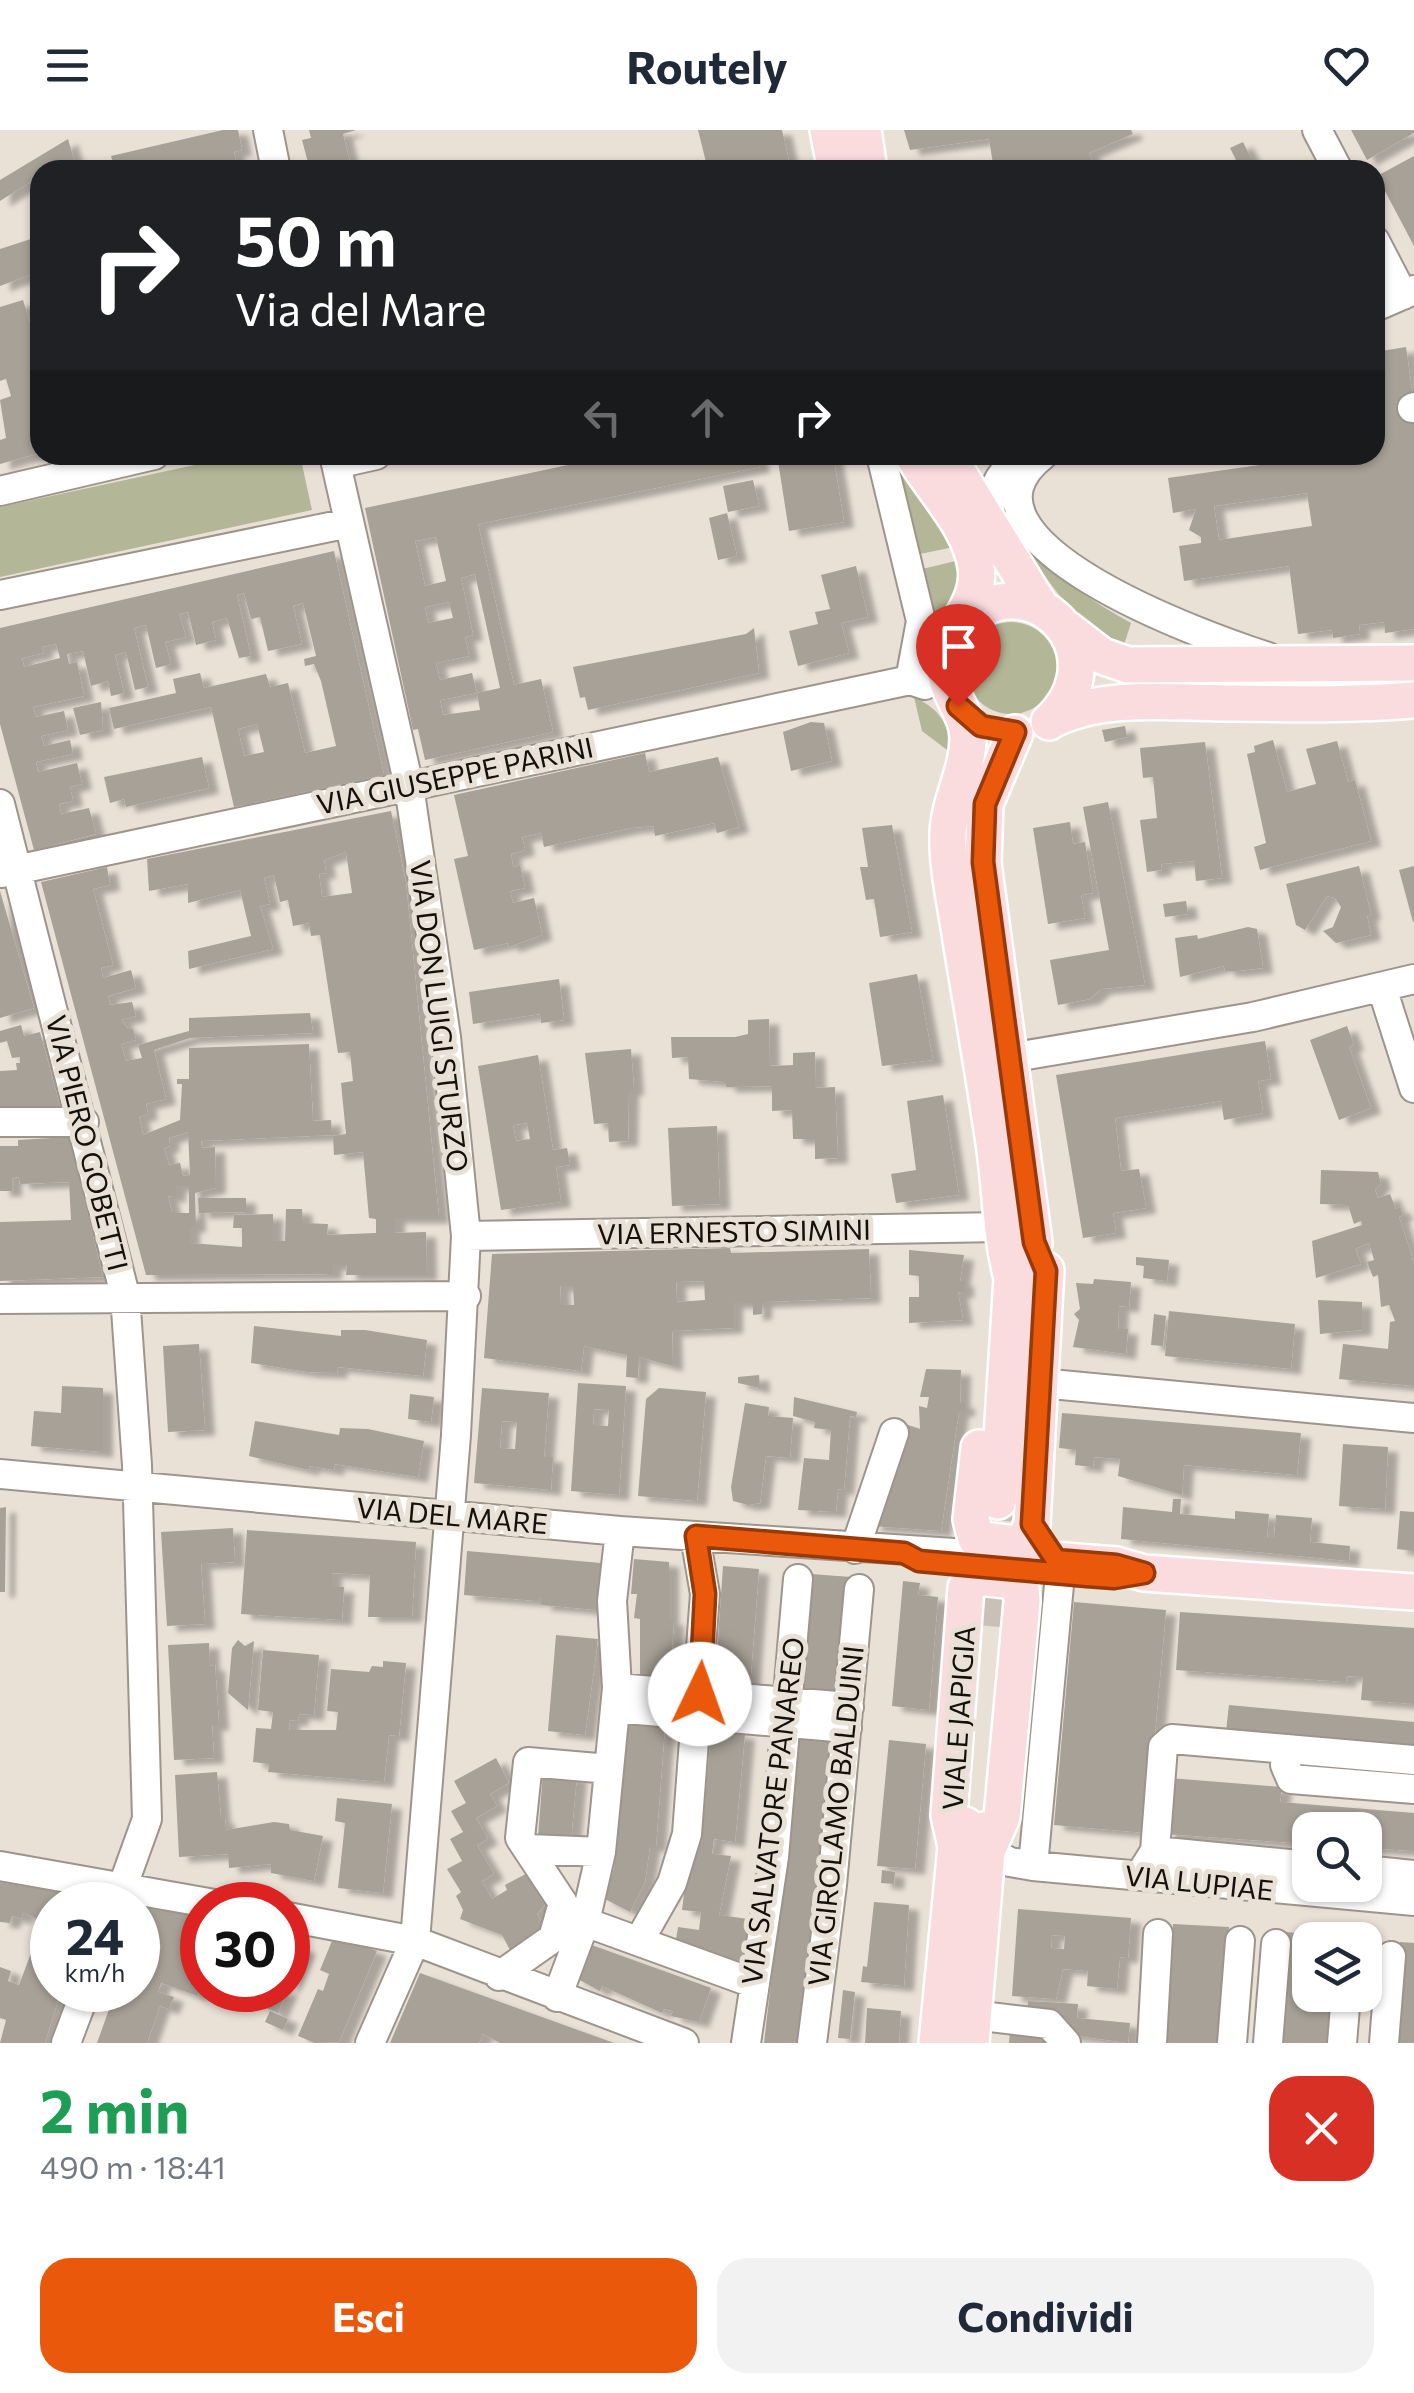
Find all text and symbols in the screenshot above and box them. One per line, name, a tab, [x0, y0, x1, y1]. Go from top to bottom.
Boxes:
icon: menu	[40, 38, 95, 93]
text: Routely	[626, 38, 788, 93]
icon: heart	[1319, 38, 1374, 93]
text: 50 m	[235, 195, 397, 280]
icon: right	[70, 200, 200, 330]
text: Via del Mare	[235, 280, 487, 335]
icon: left	[575, 390, 630, 445]
icon: ahead	[680, 390, 735, 445]
icon: right	[785, 390, 840, 445]
pin	[916, 604, 1001, 707]
icon: arrive	[931, 619, 986, 674]
street label: VIA GIUSEPPE PARINI	[314, 729, 596, 821]
street label: VIA DON LUIGI STURZO	[404, 858, 476, 1174]
street label: VIA PIERO GOBETTI	[40, 1011, 136, 1274]
street label: VIA ERNESTO SIMINI	[597, 1212, 871, 1250]
street label: VIA DEL MARE	[355, 1490, 549, 1540]
street label: VIALE JAPIGIA	[935, 1625, 981, 1811]
street label: VIA SALVATORE PANAREO	[734, 1635, 810, 1987]
position arrow	[648, 1642, 752, 1746]
street label: VIA GIROLAMO BALDUINI	[800, 1644, 870, 1988]
map controls	[1292, 1812, 1382, 2012]
button: search	[1292, 1812, 1382, 1902]
street label: VIA LUPIAE	[1123, 1857, 1275, 1907]
speed limit sign: 30	[180, 1882, 310, 2012]
text: 24	[66, 1904, 124, 1965]
button: layers	[1292, 1922, 1382, 2012]
text: km/h	[65, 1957, 125, 1987]
text: 2 min	[40, 2072, 189, 2145]
button: close	[1269, 2076, 1374, 2181]
text: 490 m · 18:41	[40, 2146, 226, 2186]
button: Esci	[40, 2258, 697, 2373]
button: Condividi	[717, 2258, 1374, 2373]

